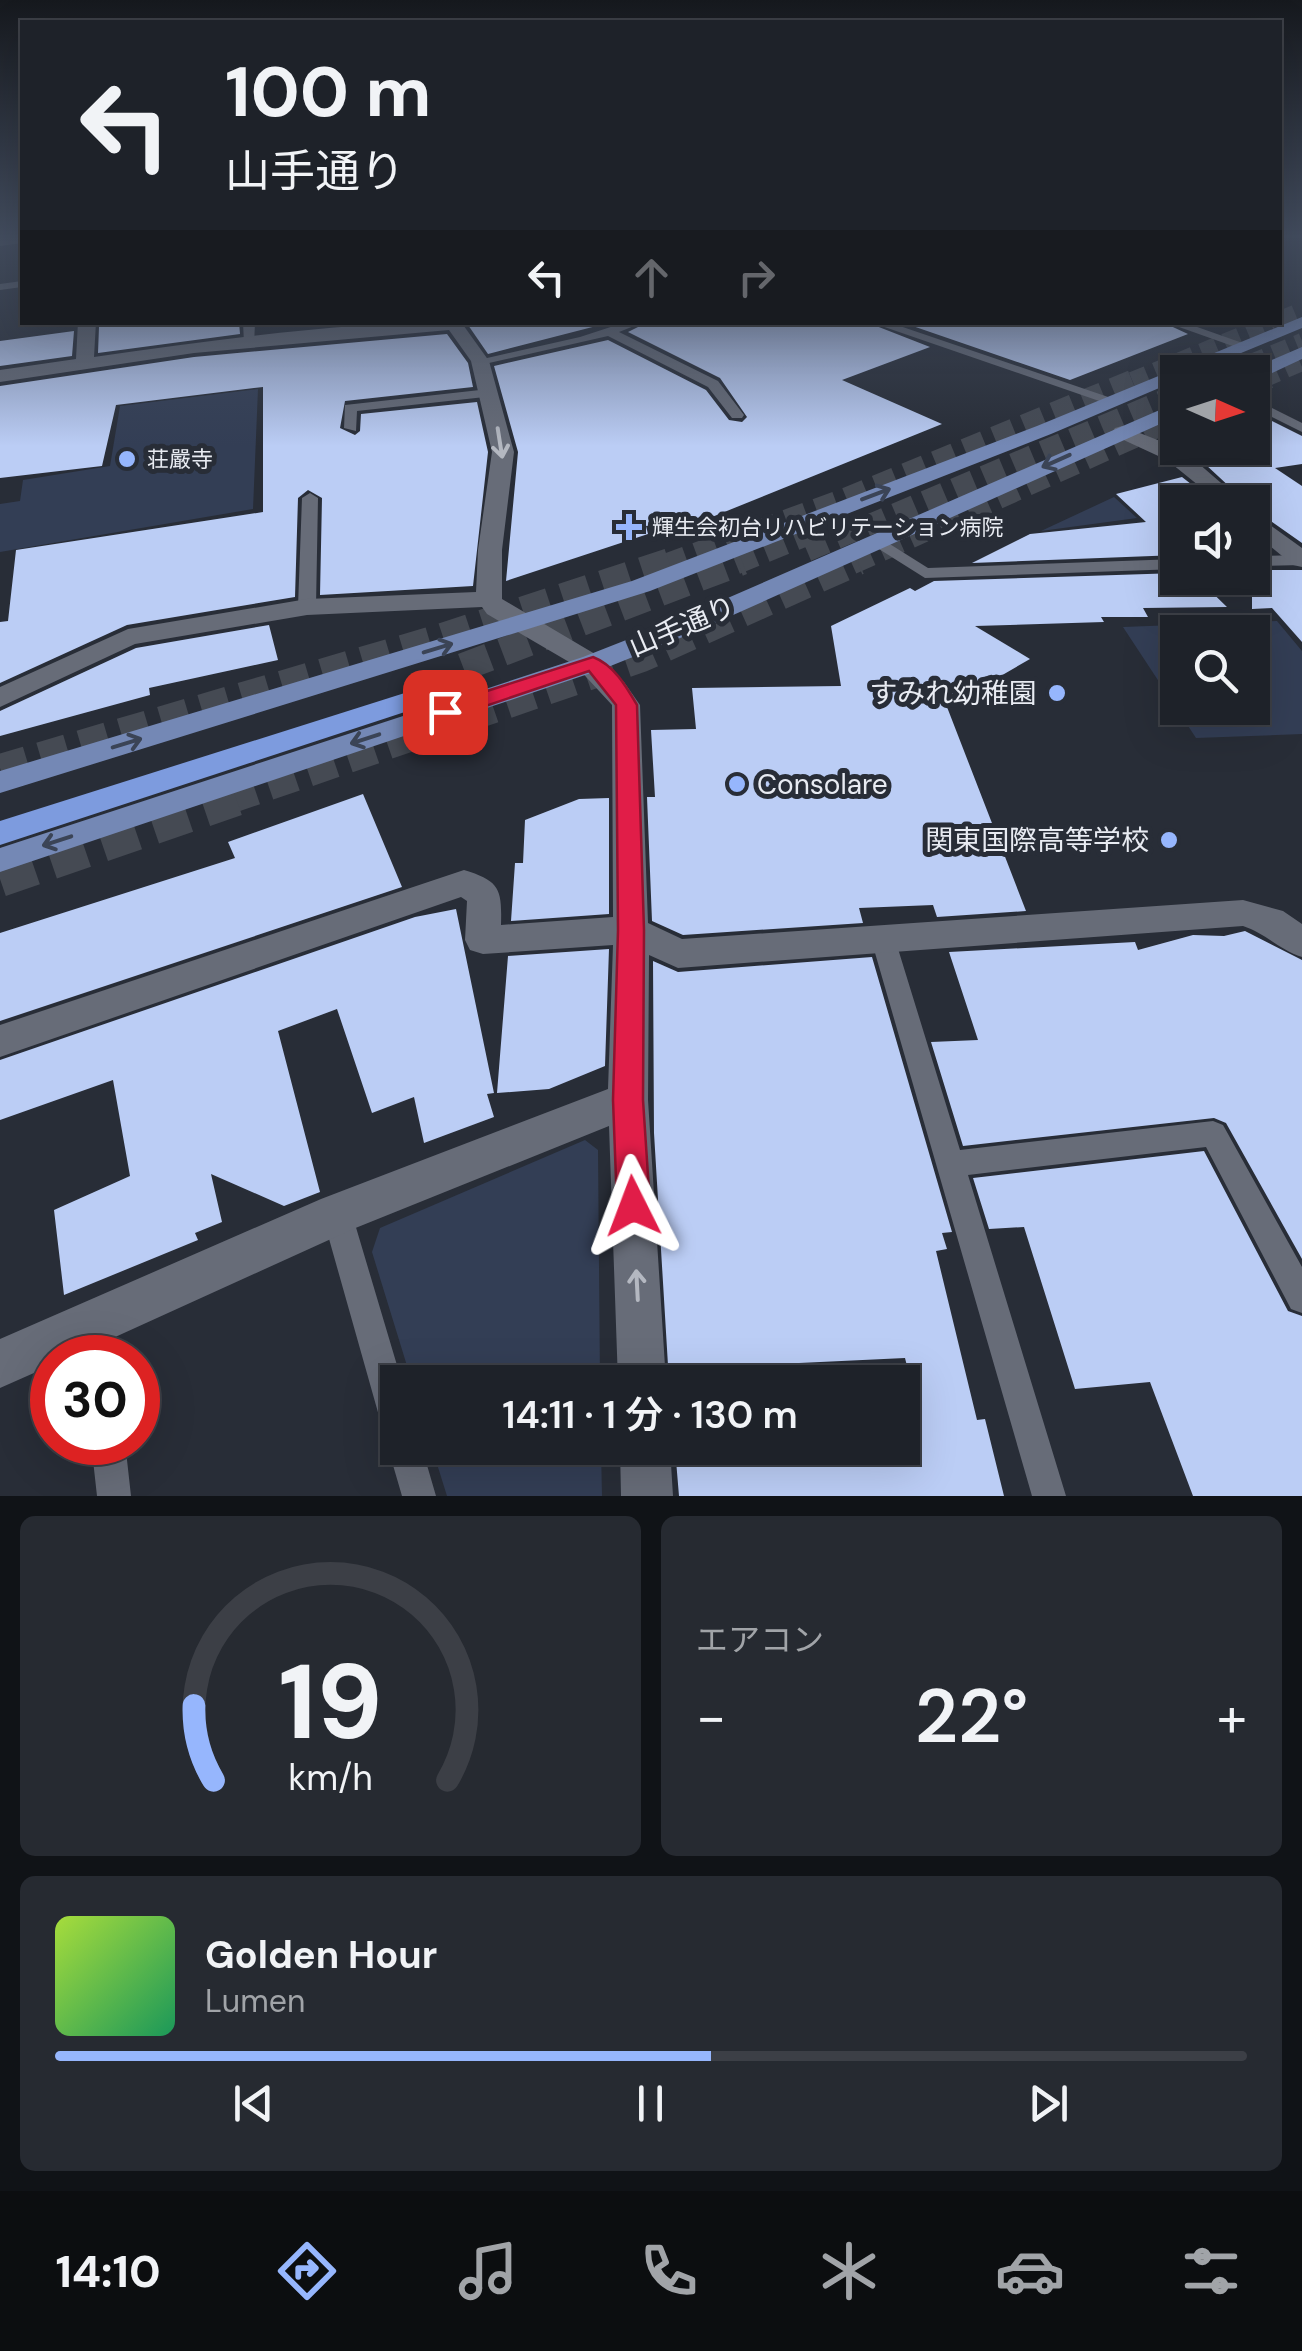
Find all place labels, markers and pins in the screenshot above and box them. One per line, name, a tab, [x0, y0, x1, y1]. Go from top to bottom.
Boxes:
place label: 荘嚴寺	[147, 445, 213, 474]
marker: 荘嚴寺	[116, 448, 138, 470]
place label: 輝生会初台リハビリテーション病院	[652, 513, 1004, 542]
marker: 輝生会初台リハビリテーション病院	[616, 514, 642, 540]
pin	[403, 670, 488, 755]
place label: すみれ幼稚園	[869, 675, 1037, 712]
marker: すみれ幼稚園	[1046, 682, 1068, 704]
place label: Consolare	[757, 766, 888, 803]
marker: Consolare	[726, 773, 748, 795]
place label: 関東国際高等学校	[925, 822, 1149, 859]
marker: 関東国際高等学校	[1158, 829, 1180, 851]

